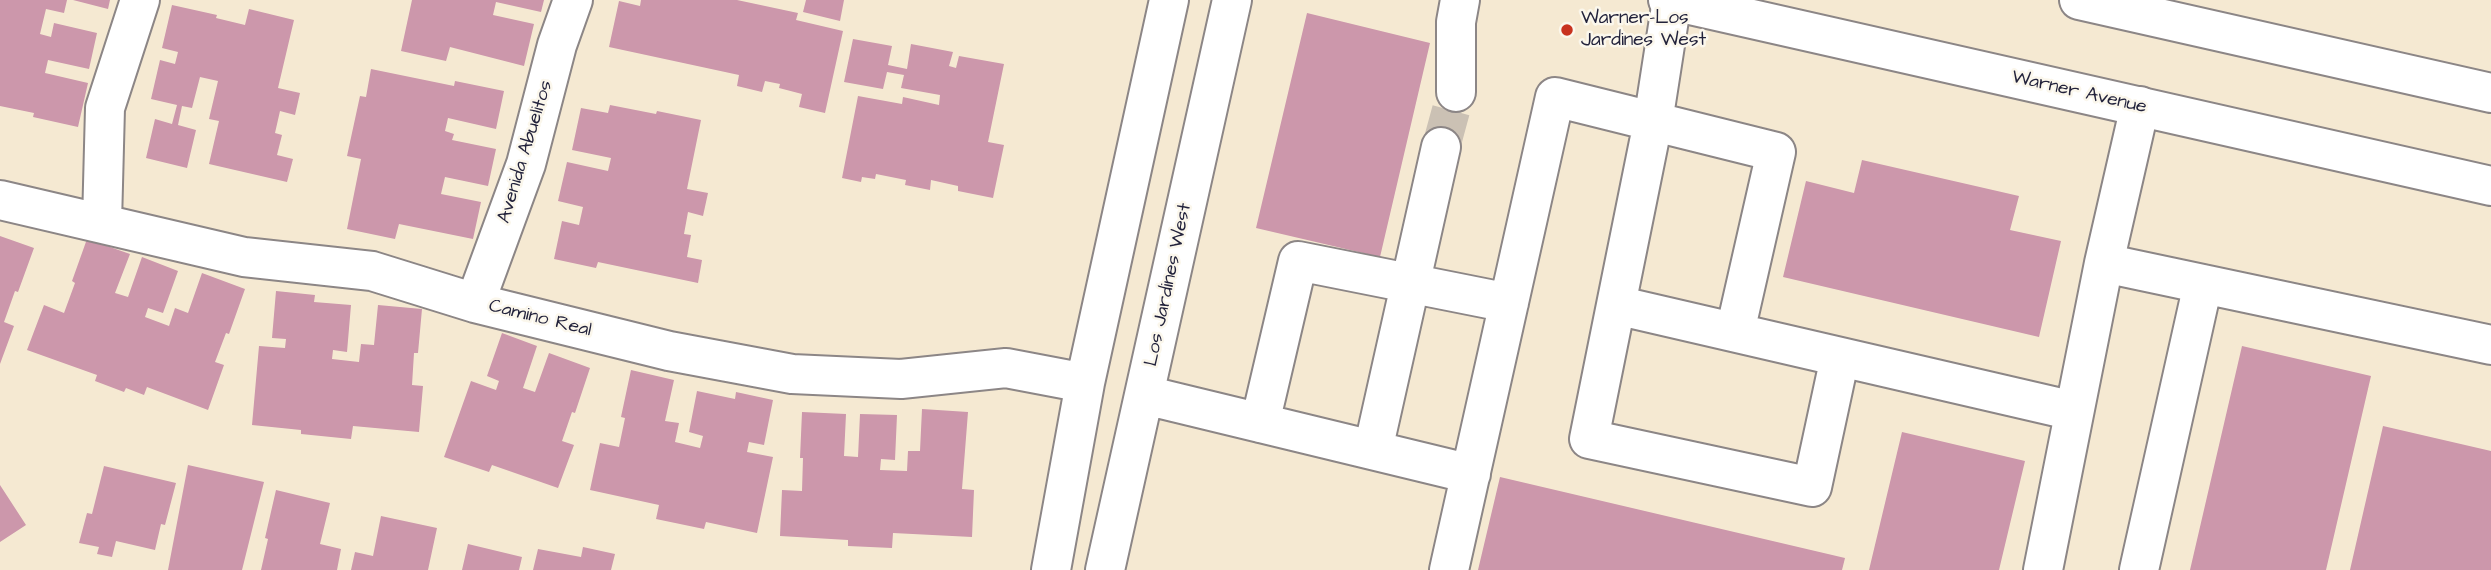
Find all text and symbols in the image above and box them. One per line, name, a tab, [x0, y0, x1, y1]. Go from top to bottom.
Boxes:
place label: Warner-Los Jardines West	[1581, 8, 1706, 52]
marker: Warner-Los Jardines West	[1559, 22, 1575, 38]
street label: Warner Avenue	[2009, 66, 2149, 120]
street label: Avenida Abuelitos	[493, 78, 559, 226]
street label: Los Jardines West	[1141, 201, 1197, 369]
street label: Camino Real	[486, 295, 594, 343]

